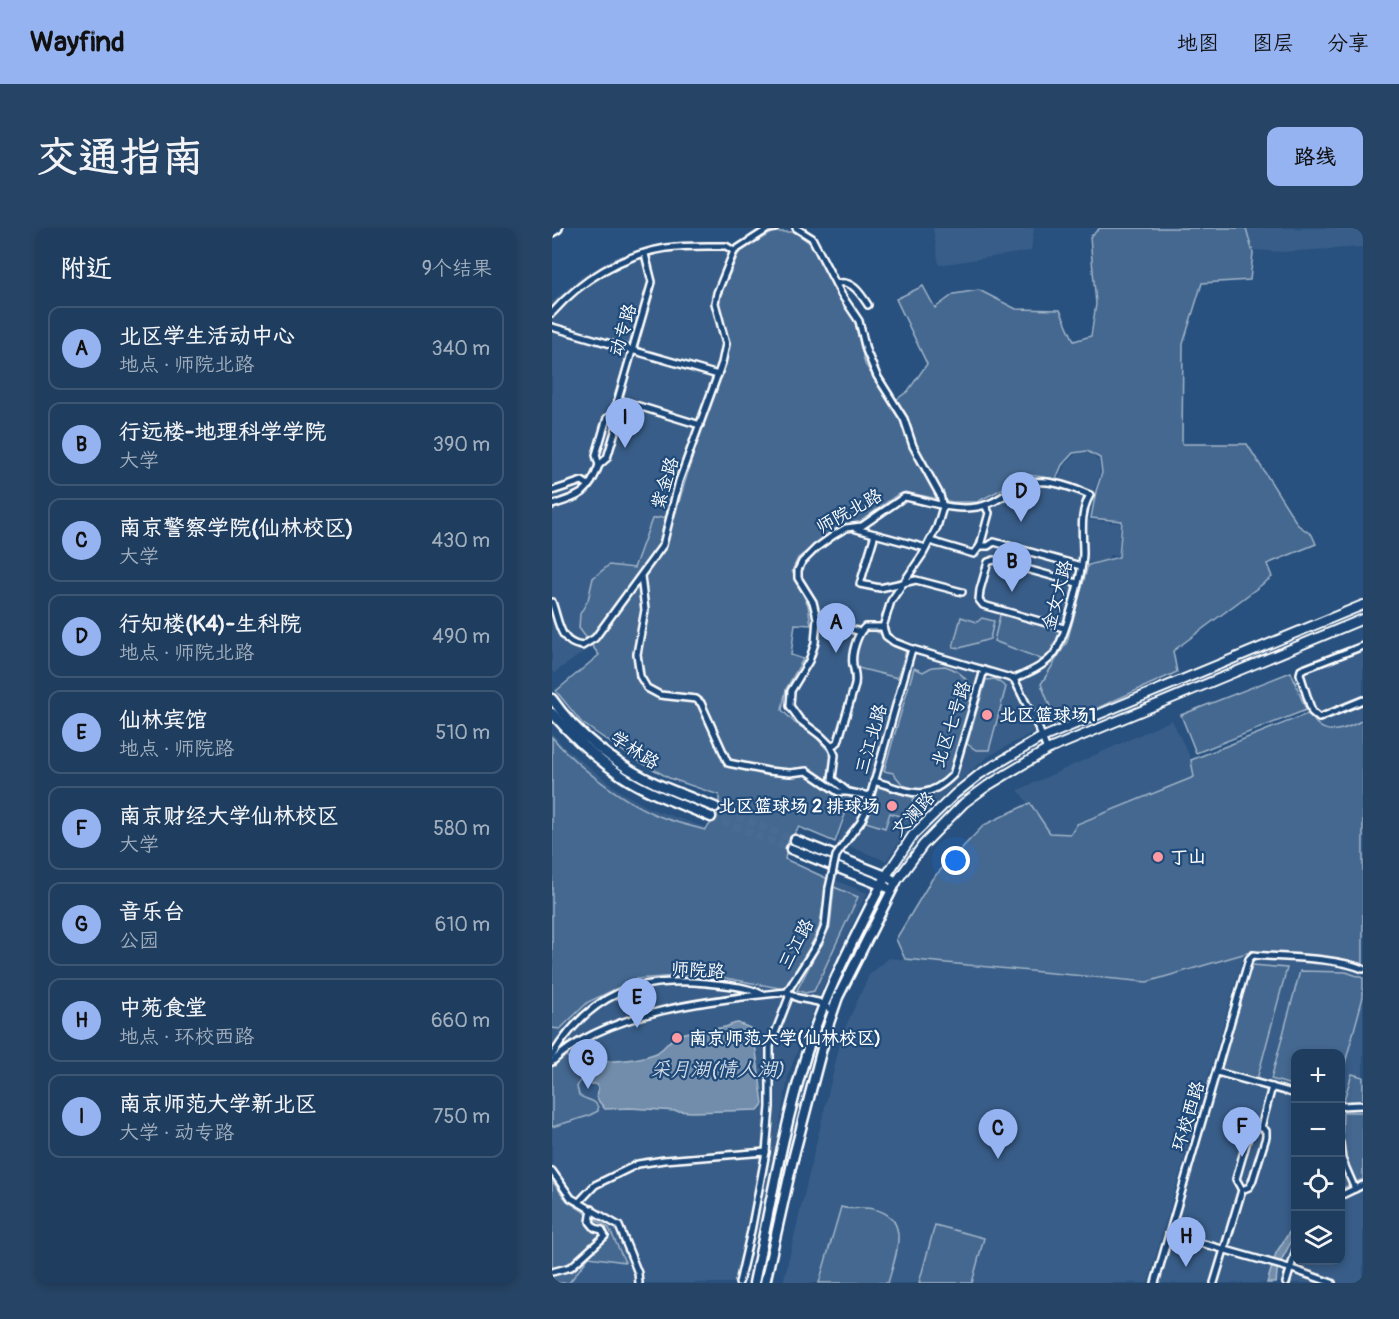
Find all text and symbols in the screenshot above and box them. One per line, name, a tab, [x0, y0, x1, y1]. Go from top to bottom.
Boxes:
text: Wayfind	[30, 25, 125, 60]
text: 地图	[1177, 30, 1219, 57]
text: 图层	[1252, 30, 1294, 57]
text: 分享	[1327, 30, 1369, 57]
button: 路线	[1267, 127, 1363, 186]
text: 交通指南	[36, 132, 204, 184]
text: 附近	[60, 253, 112, 285]
text: 9个结果	[422, 256, 492, 281]
street label: 动专路	[605, 301, 642, 359]
text: 北区学生活动中心	[119, 322, 295, 350]
text: A	[75, 336, 88, 361]
text: 340 m	[431, 336, 490, 361]
text: 地点 · 师院北路	[119, 352, 254, 377]
pin: I	[606, 398, 644, 448]
text: 行远楼-地理科学学院	[119, 418, 326, 446]
text: B	[76, 432, 87, 457]
text: 390 m	[433, 432, 490, 457]
text: 大学	[119, 448, 159, 473]
street label: 紫金路	[647, 454, 684, 512]
pin: D	[1002, 472, 1040, 522]
street label: 师院北路	[812, 484, 886, 539]
text: 南京警察学院(仙林校区)	[119, 514, 354, 542]
text: C	[75, 528, 88, 553]
text: 430 m	[431, 528, 490, 553]
pin: B	[992, 542, 1032, 592]
text: 大学	[119, 544, 159, 569]
street label: 金女大路	[1037, 557, 1078, 633]
pin: A	[816, 604, 856, 653]
text: 行知楼(K4)-生科院	[119, 610, 301, 638]
text: D	[75, 624, 88, 649]
text: 490 m	[432, 624, 490, 649]
text: 地点 · 师院北路	[119, 640, 254, 665]
street label: 北区七号路	[927, 678, 976, 771]
street label: 三江北路	[851, 701, 892, 777]
place label: 北区篮球场1	[999, 704, 1096, 727]
text: 仙林宾馆	[119, 706, 207, 734]
marker: 北区篮球场1	[980, 708, 994, 722]
text: E	[76, 720, 87, 745]
text: 510 m	[436, 720, 490, 745]
street label: 学林路	[606, 726, 664, 775]
text: 地点 · 师院路	[119, 736, 234, 761]
street label: 文澜路	[887, 787, 940, 842]
place label: 北区篮球场 2 排球场	[718, 795, 880, 818]
marker: 北区篮球场 2 排球场	[885, 799, 899, 813]
text: 南京财经大学仙林校区	[119, 802, 339, 830]
text: F	[75, 816, 88, 841]
text: 580 m	[433, 816, 490, 841]
text: 大学	[119, 832, 159, 857]
your location	[941, 846, 970, 875]
place label: 丁山	[1170, 846, 1206, 869]
marker: 丁山	[1151, 850, 1165, 864]
text: 音乐台	[119, 898, 185, 926]
text: G	[75, 912, 88, 937]
text: 610 m	[435, 912, 490, 937]
street label: 三江路	[774, 915, 819, 973]
text: 公园	[119, 928, 159, 953]
street label: 师院路	[670, 958, 726, 983]
pin: E	[618, 978, 656, 1028]
text: 中苑食堂	[119, 994, 207, 1022]
text: H	[75, 1008, 88, 1033]
text: 660 m	[431, 1008, 490, 1033]
text: 地点 · 环校西路	[119, 1024, 254, 1049]
place label: 南京师范大学(仙林校区)	[689, 1027, 881, 1050]
marker: 南京师范大学(仙林校区)	[670, 1031, 684, 1045]
pin: G	[568, 1040, 608, 1089]
map controls	[1291, 1049, 1345, 1265]
button: +	[1291, 1049, 1345, 1103]
water label: 采月湖(情人湖)	[650, 1057, 784, 1082]
street label: 环校西路	[1167, 1078, 1210, 1154]
text: 南京师范大学新北区	[119, 1090, 317, 1118]
button: −	[1291, 1103, 1345, 1157]
text: I	[79, 1104, 84, 1129]
text: 750 m	[433, 1104, 490, 1129]
pin: F	[1222, 1108, 1262, 1157]
pin: C	[978, 1110, 1018, 1159]
text: 大学 · 动专路	[119, 1120, 234, 1145]
button: locate	[1291, 1157, 1345, 1211]
button: layers	[1291, 1211, 1345, 1265]
pin: H	[1166, 1218, 1206, 1267]

